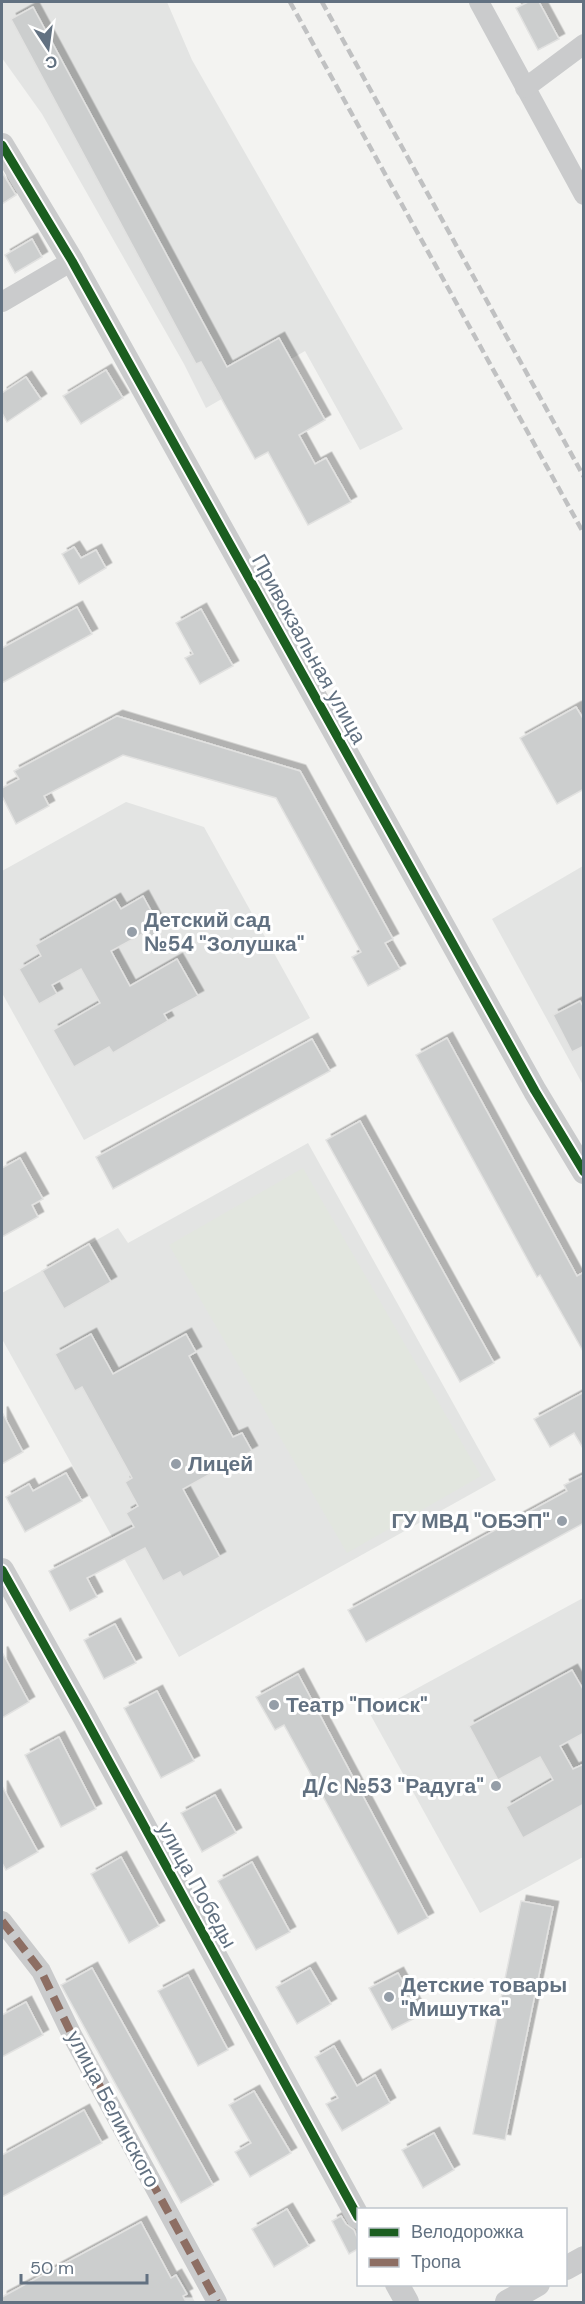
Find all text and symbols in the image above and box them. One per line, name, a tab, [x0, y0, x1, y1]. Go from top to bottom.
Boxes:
north arrow	[18, 18, 78, 78]
text: С	[43, 51, 59, 74]
street label: Привокзальная улица	[245, 549, 373, 749]
place label: Детский сад №54 "Золушка"	[144, 906, 304, 958]
marker: Детский сад №54 "Золушка"	[125, 925, 139, 939]
place label: Лицей	[188, 1450, 253, 1478]
marker: Лицей	[169, 1457, 183, 1471]
place label: ГУ МВД "ОБЭП"	[391, 1507, 550, 1535]
marker: ГУ МВД "ОБЭП"	[555, 1514, 569, 1528]
place label: Театр "Поиск"	[286, 1691, 428, 1719]
marker: Театр "Поиск"	[267, 1698, 281, 1712]
place label: Д/с №53 "Радуга"	[303, 1772, 484, 1800]
marker: Д/с №53 "Радуга"	[489, 1779, 503, 1793]
street label: улица Победы	[151, 1817, 243, 1953]
place label: Детские товары "Мишутка"	[401, 1971, 567, 2023]
marker: Детские товары "Мишутка"	[382, 1990, 396, 2004]
street label: улица Белинского	[60, 2026, 166, 2192]
legend	[357, 2208, 567, 2286]
text: Велодорожка	[411, 2220, 524, 2244]
scale bar	[21, 2247, 147, 2285]
text: Тропа	[411, 2250, 462, 2274]
text: 50 m	[30, 2256, 74, 2280]

